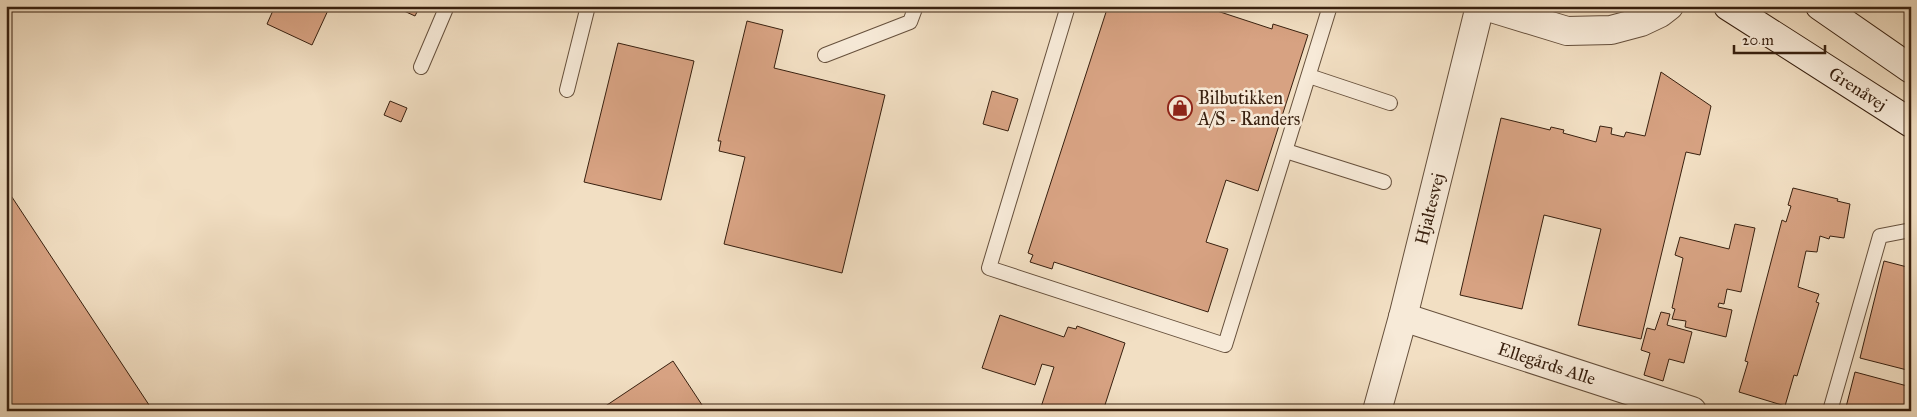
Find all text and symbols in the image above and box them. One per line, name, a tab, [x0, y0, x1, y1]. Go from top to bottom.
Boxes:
scale bar	[1734, 22, 1826, 54]
text: 20 m	[1742, 31, 1774, 49]
street label: Grenåvej	[1825, 62, 1891, 116]
place label: Bilbutikken A/S - Randers	[1197, 87, 1300, 130]
shop icon: Bilbutikken A/S - Randers	[1167, 95, 1193, 121]
street label: Hjaltesvej	[1410, 171, 1449, 247]
street label: Ellegårds Alle	[1495, 338, 1598, 390]

